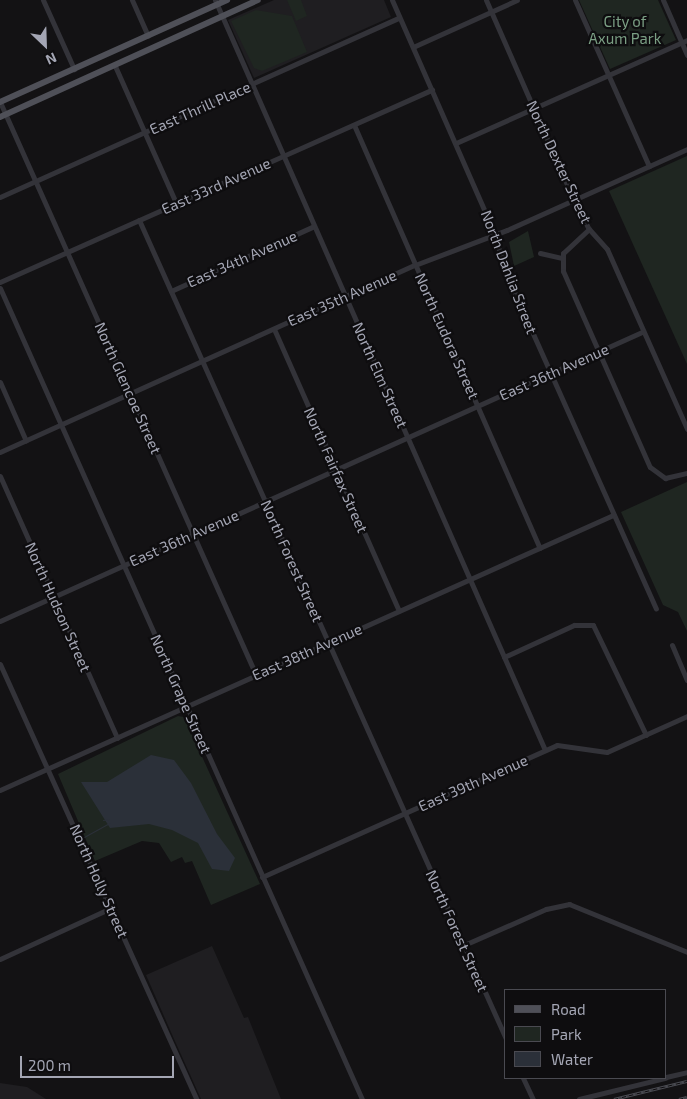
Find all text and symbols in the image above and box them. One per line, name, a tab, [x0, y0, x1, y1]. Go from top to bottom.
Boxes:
park label: City of Axum Park	[589, 12, 661, 47]
north arrow	[20, 20, 70, 70]
text: N	[43, 49, 59, 69]
street label: East Thrill Place	[146, 78, 254, 138]
street label: North Dexter Street	[523, 98, 595, 226]
street label: East 33rd Avenue	[158, 154, 274, 218]
street label: North Dahlia Street	[477, 208, 541, 336]
street label: East 34th Avenue	[184, 227, 300, 291]
street label: East 35th Avenue	[285, 266, 399, 330]
street label: North Eudora Street	[411, 270, 483, 402]
street label: North Glencoe Street	[91, 319, 165, 457]
street label: North Elm Street	[349, 319, 411, 431]
street label: East 36th Avenue	[496, 340, 612, 404]
street label: North Fairfax Street	[300, 404, 372, 536]
street label: North Forest Street	[257, 497, 327, 625]
street label: East 36th Avenue	[126, 506, 242, 570]
street label: North Hudson Street	[21, 539, 95, 675]
street label: East 38th Avenue	[249, 620, 365, 684]
street label: North Grape Street	[147, 632, 215, 756]
street label: East 39th Avenue	[415, 751, 531, 815]
street label: North Holly Street	[66, 821, 132, 941]
street label: North Forest Street	[422, 867, 492, 995]
legend	[504, 989, 667, 1079]
text: Road	[551, 1000, 586, 1018]
text: Park	[551, 1025, 582, 1043]
scale bar	[22, 1046, 176, 1078]
text: Water	[551, 1050, 593, 1068]
text: 200 m	[28, 1056, 71, 1074]

